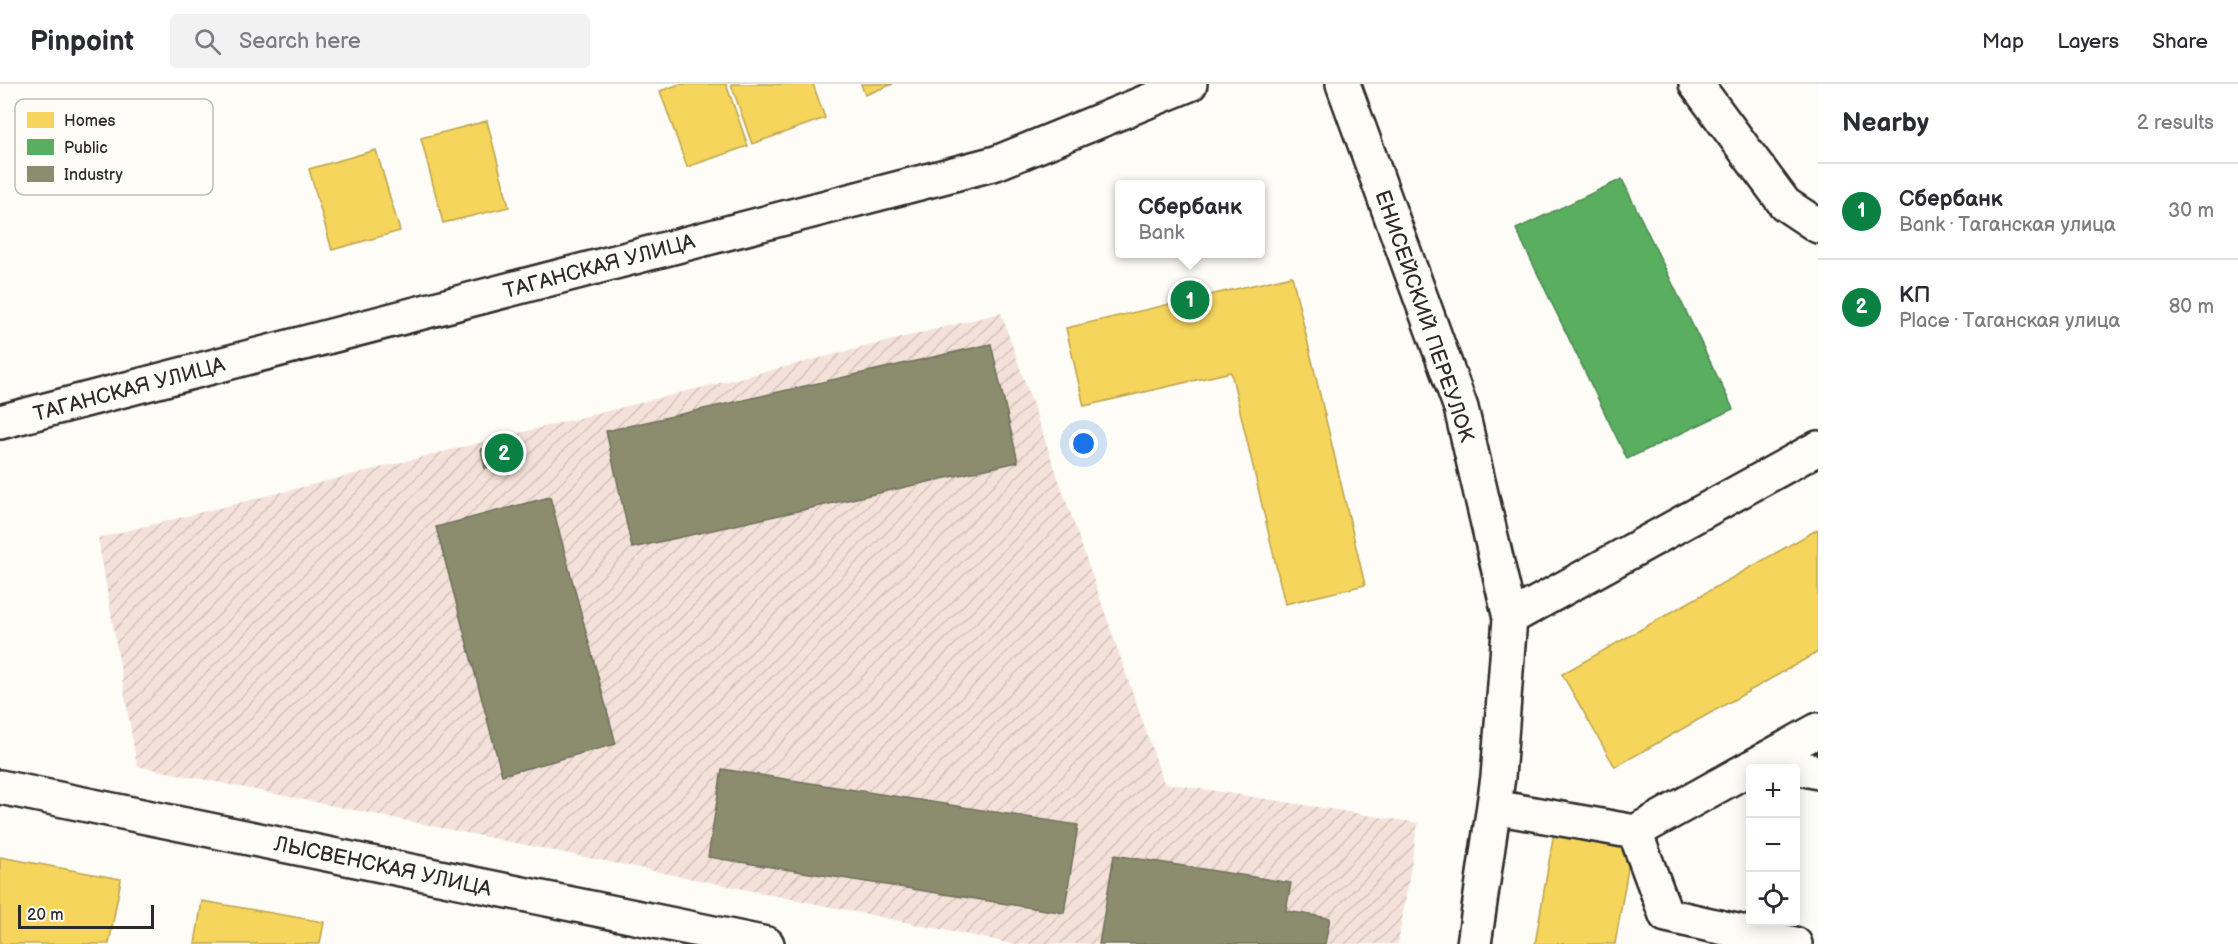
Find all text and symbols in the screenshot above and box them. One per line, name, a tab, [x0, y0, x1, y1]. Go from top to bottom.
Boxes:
search box	[170, 14, 590, 68]
text: Pinpoint	[30, 25, 134, 58]
icon: search	[191, 25, 224, 58]
text: Search here	[239, 28, 361, 55]
text: Map	[1982, 29, 2024, 54]
text: Layers	[2057, 29, 2119, 54]
text: Share	[2152, 29, 2208, 54]
legend	[15, 99, 213, 195]
text: Nearby	[1842, 108, 1929, 139]
text: 2 results	[2137, 111, 2214, 135]
text: Homes	[64, 112, 116, 131]
text: Public	[64, 139, 108, 158]
text: Industry	[64, 166, 123, 185]
popup	[1115, 180, 1265, 258]
text: Сбербанк	[1899, 186, 2003, 213]
street label: ЕНИСЕЙСКИЙ ПЕРЕУЛОК	[1370, 187, 1480, 446]
text: Сбербанк	[1138, 194, 1242, 221]
text: 1	[1857, 199, 1866, 223]
text: 30 m	[2168, 199, 2214, 223]
text: Bank · Таганская улица	[1899, 213, 2116, 237]
text: Bank	[1138, 221, 1184, 245]
street label: ТАГАНСКАЯ УЛИЦА	[501, 229, 698, 304]
pin: 1	[1170, 278, 1210, 322]
text: КП	[1899, 282, 1930, 309]
text: 2	[1856, 295, 1867, 319]
text: 80 m	[2169, 295, 2214, 319]
text: Place · Таганская улица	[1899, 309, 2120, 333]
street label: ТАГАНСКАЯ УЛИЦА	[31, 352, 228, 427]
your location	[1069, 429, 1098, 458]
pin: 2	[484, 430, 524, 476]
map controls	[1746, 764, 1800, 926]
button: +	[1746, 764, 1800, 818]
button: −	[1746, 818, 1800, 872]
street label: ЛЫСВЕНСКАЯ УЛИЦА	[271, 831, 494, 902]
button: locate	[1746, 872, 1800, 926]
scale bar	[18, 902, 154, 930]
text: 20 m	[27, 906, 63, 925]

